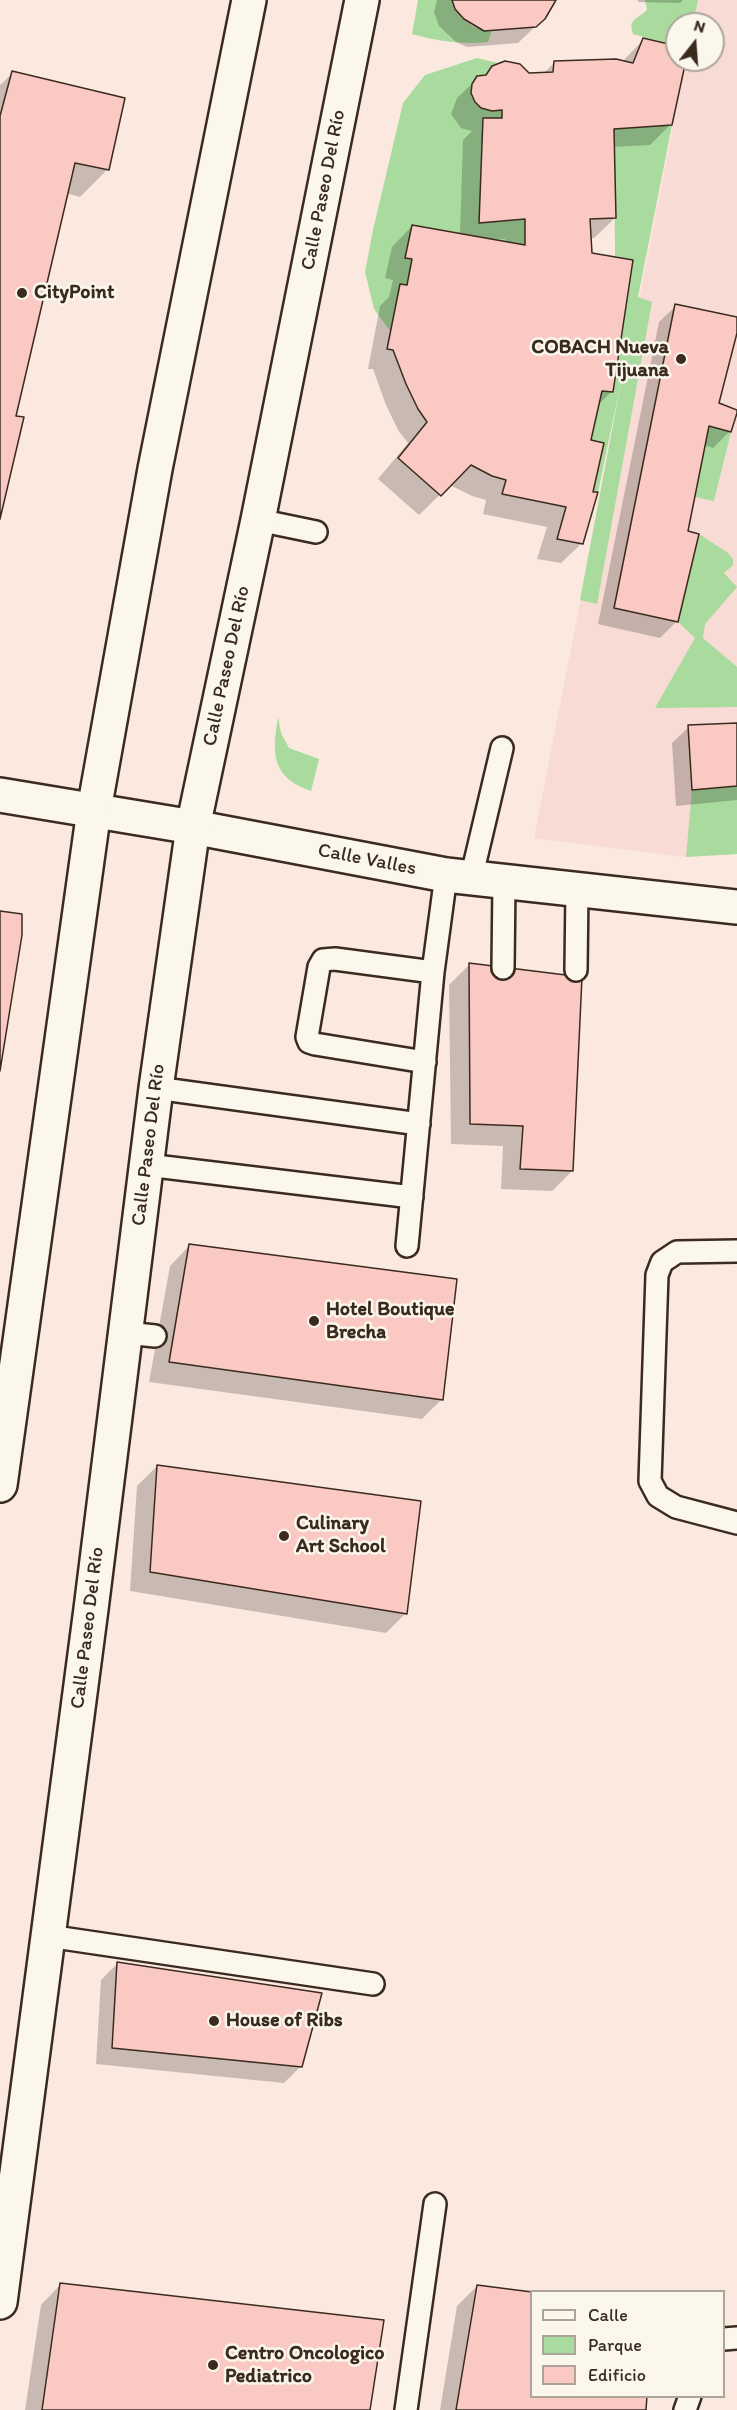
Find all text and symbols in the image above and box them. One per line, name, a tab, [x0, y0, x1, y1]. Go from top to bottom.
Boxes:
north arrow	[665, 12, 725, 72]
text: N	[692, 16, 708, 37]
street label: Calle Paseo Del Río	[297, 108, 351, 272]
place label: CityPoint	[34, 281, 114, 305]
marker: CityPoint	[15, 286, 29, 300]
place label: COBACH Nueva Tijuana	[531, 336, 669, 383]
marker: COBACH Nueva Tijuana	[674, 352, 688, 366]
street label: Calle Paseo Del Río	[198, 584, 256, 748]
street label: Calle Valles	[316, 839, 418, 881]
street label: Calle Paseo Del Río	[127, 1063, 171, 1227]
place label: Hotel Boutique Brecha	[326, 1298, 455, 1345]
marker: Hotel Boutique Brecha	[307, 1314, 321, 1328]
place label: Culinary Art School	[296, 1512, 386, 1559]
marker: Culinary Art School	[277, 1529, 291, 1543]
street label: Calle Paseo Del Río	[66, 1546, 110, 1710]
place label: House of Ribs	[226, 2009, 343, 2033]
marker: House of Ribs	[207, 2014, 221, 2028]
legend	[530, 2290, 725, 2398]
text: Calle	[588, 2304, 628, 2326]
text: Parque	[588, 2334, 642, 2356]
place label: Centro Oncologico Pediatrico	[225, 2342, 384, 2389]
marker: Centro Oncologico Pediatrico	[206, 2358, 220, 2372]
text: Edificio	[588, 2364, 646, 2386]

